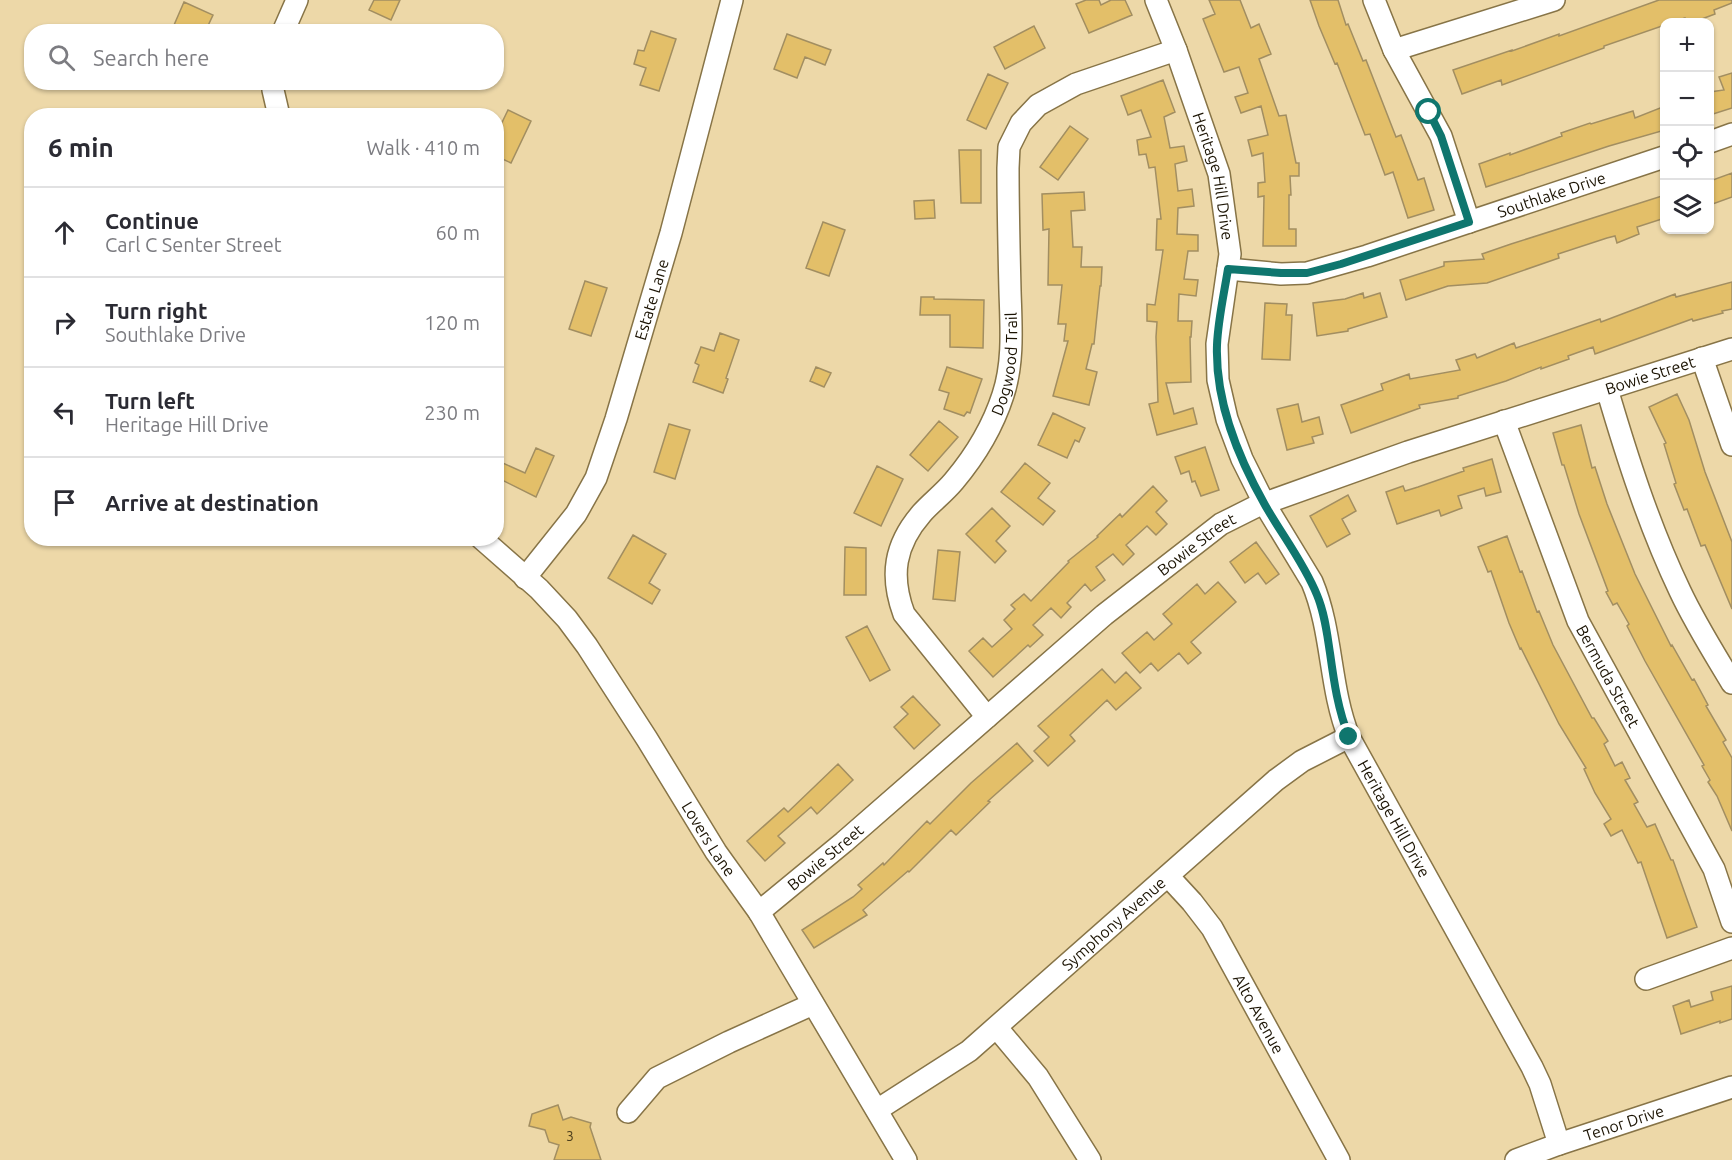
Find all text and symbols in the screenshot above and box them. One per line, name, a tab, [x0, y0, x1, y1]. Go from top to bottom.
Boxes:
map controls	[1660, 18, 1714, 234]
button: +	[1660, 18, 1714, 72]
search box	[24, 24, 504, 90]
icon: search	[45, 41, 78, 74]
text: Search here	[93, 45, 209, 70]
button: −	[1660, 72, 1714, 126]
route start	[1415, 98, 1441, 124]
street label: Heritage Hill Drive	[1189, 110, 1237, 241]
button: locate	[1660, 126, 1714, 180]
text: 6 min	[48, 133, 114, 162]
text: Walk · 410 m	[367, 136, 480, 159]
street label: Southlake Drive	[1495, 168, 1608, 221]
button: layers	[1660, 180, 1714, 234]
text: Continue	[105, 208, 199, 233]
icon: ahead	[48, 216, 81, 249]
text: 60 m	[436, 221, 480, 244]
text: Carl C Senter Street	[105, 233, 282, 256]
street label: Estate Lane	[631, 257, 672, 342]
text: Turn right	[105, 298, 207, 323]
icon: right	[48, 306, 81, 339]
text: 120 m	[424, 311, 480, 334]
street label: Dogwood Trail	[987, 312, 1020, 418]
text: Southlake Drive	[105, 323, 246, 346]
street label: Bowie Street	[1603, 352, 1698, 398]
text: Turn left	[105, 388, 195, 413]
icon: left	[48, 396, 81, 429]
text: 230 m	[424, 401, 480, 424]
text: Heritage Hill Drive	[105, 413, 269, 436]
icon: arrive	[48, 486, 81, 519]
text: Arrive at destination	[105, 490, 319, 515]
street label: Bowie Street	[1154, 509, 1239, 579]
street label: Bermuda Street	[1573, 622, 1644, 731]
route end	[1335, 723, 1361, 749]
street label: Heritage Hill Drive	[1354, 757, 1434, 880]
street label: Lovers Lane	[678, 798, 739, 880]
street label: Bowie Street	[784, 820, 867, 894]
street label: Symphony Avenue	[1058, 873, 1169, 974]
street label: Alto Avenue	[1230, 971, 1288, 1057]
street label: Tenor Drive	[1581, 1101, 1666, 1144]
house number: 3	[566, 1128, 574, 1144]

